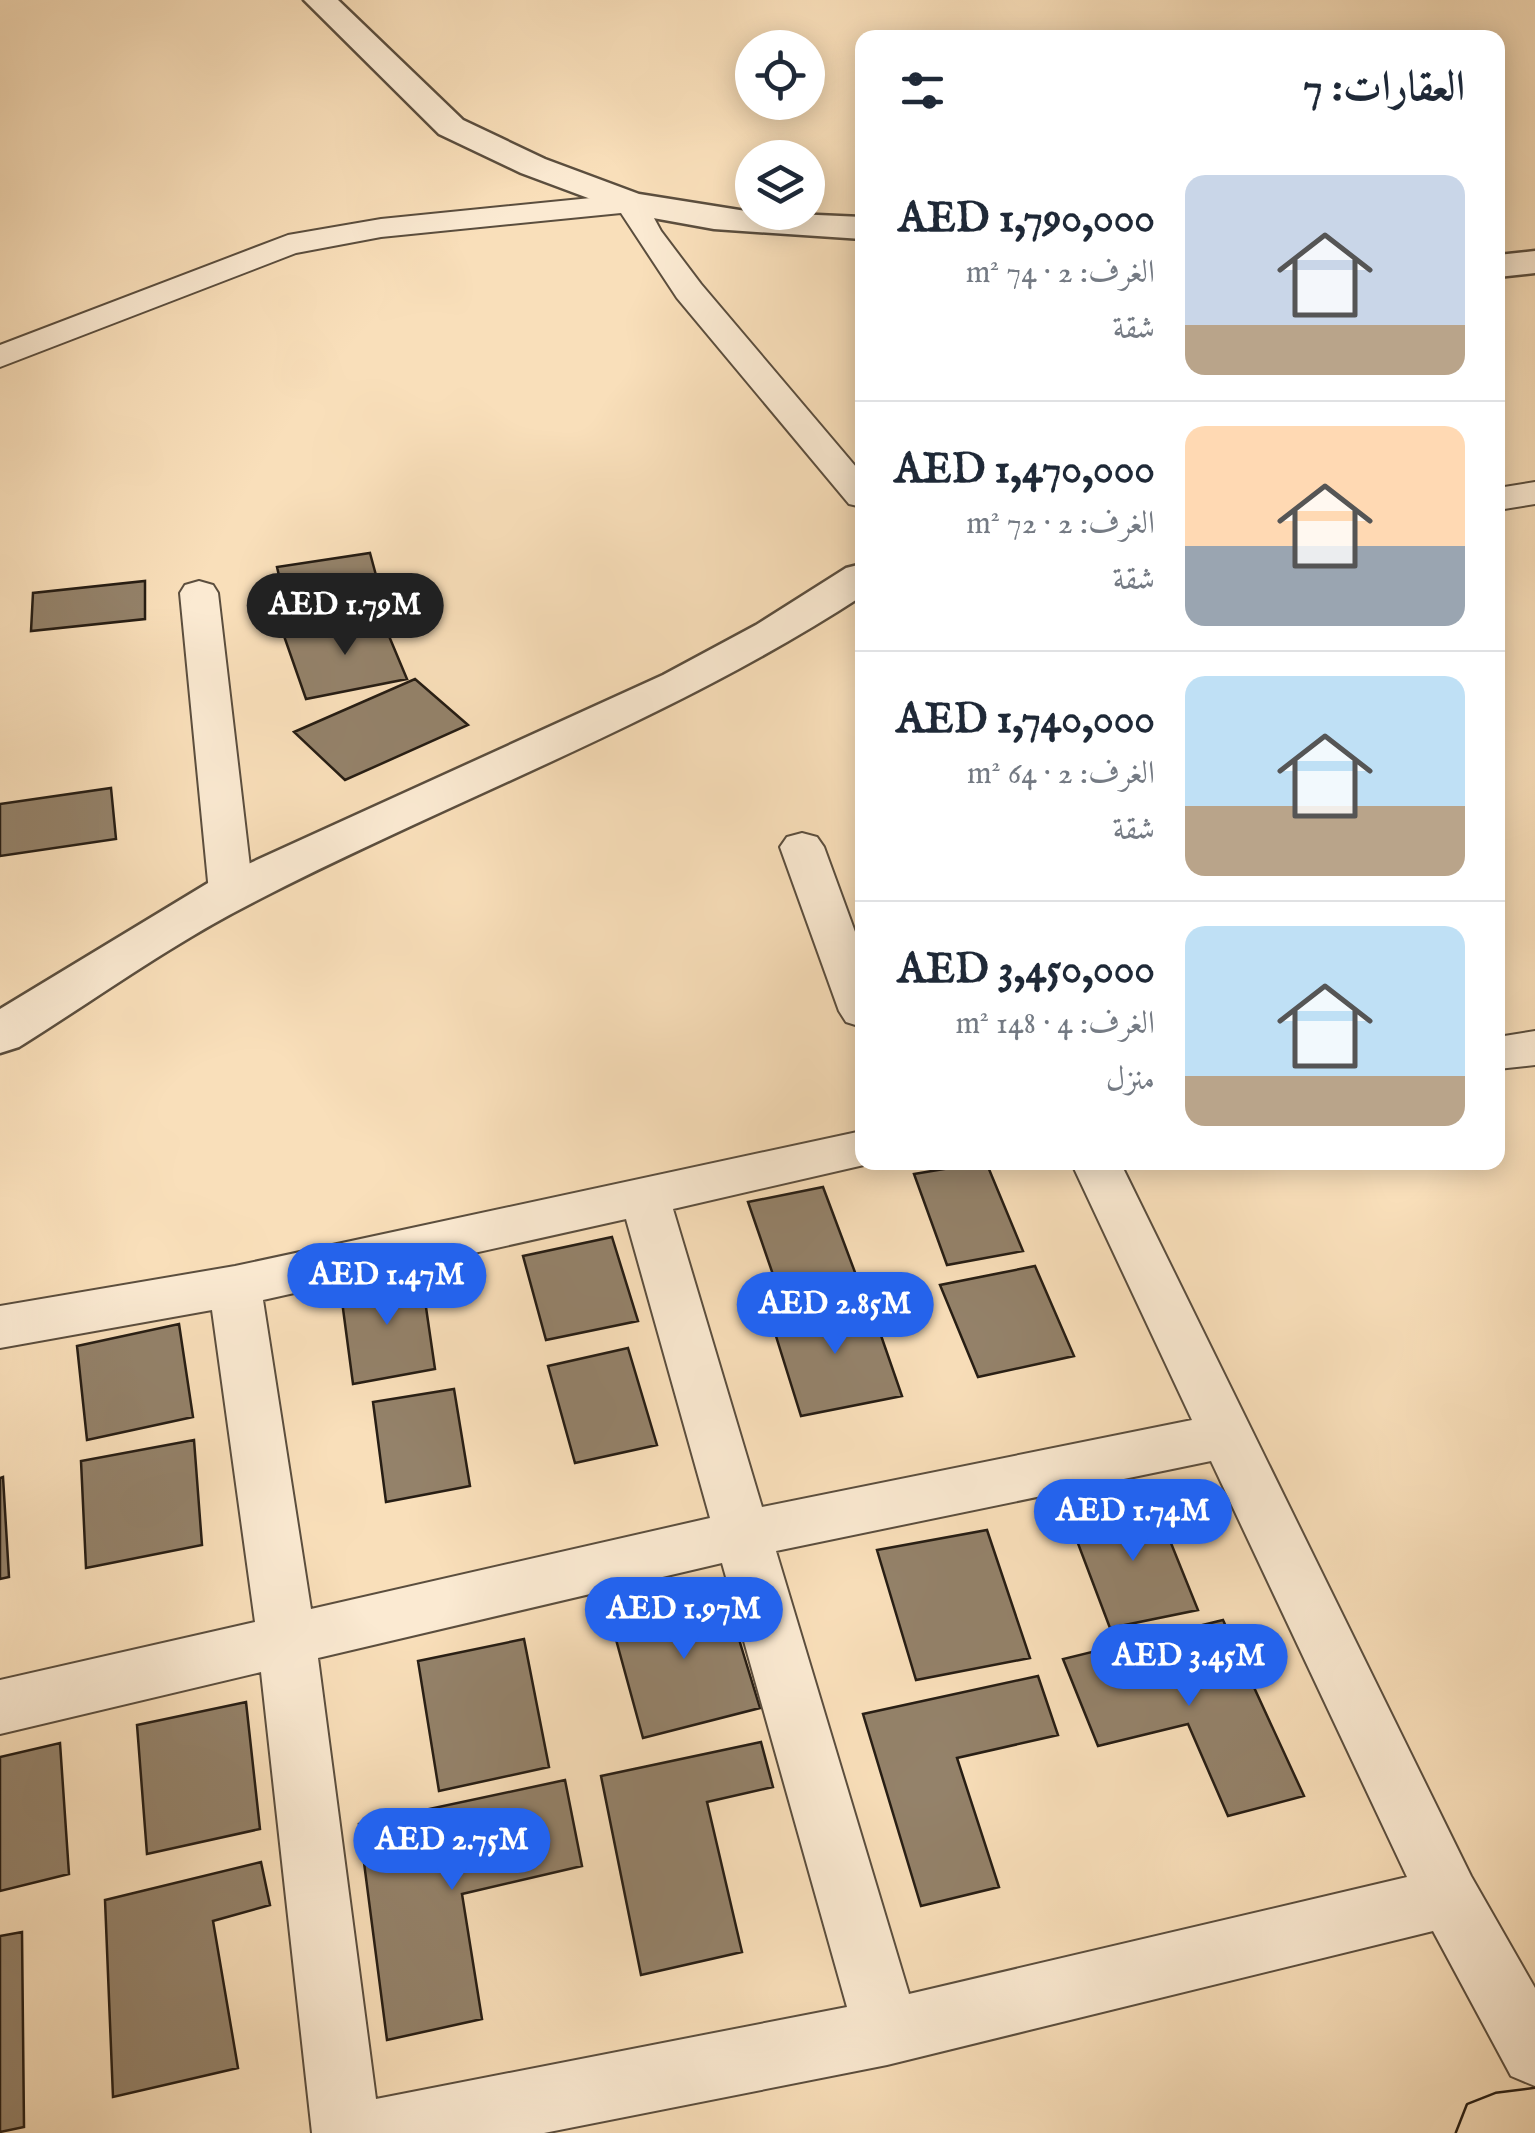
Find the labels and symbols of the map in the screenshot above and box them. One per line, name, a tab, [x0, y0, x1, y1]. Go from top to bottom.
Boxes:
pin: AED 1.79M	[231, 573, 459, 658]
pin: AED 1.47M	[273, 1243, 501, 1328]
pin: AED 2.85M	[721, 1272, 949, 1357]
pin: AED 1.74M	[1019, 1479, 1247, 1564]
pin: AED 1.97M	[570, 1577, 798, 1662]
pin: AED 3.45M	[1075, 1624, 1303, 1709]
pin: AED 2.75M	[338, 1808, 566, 1893]

